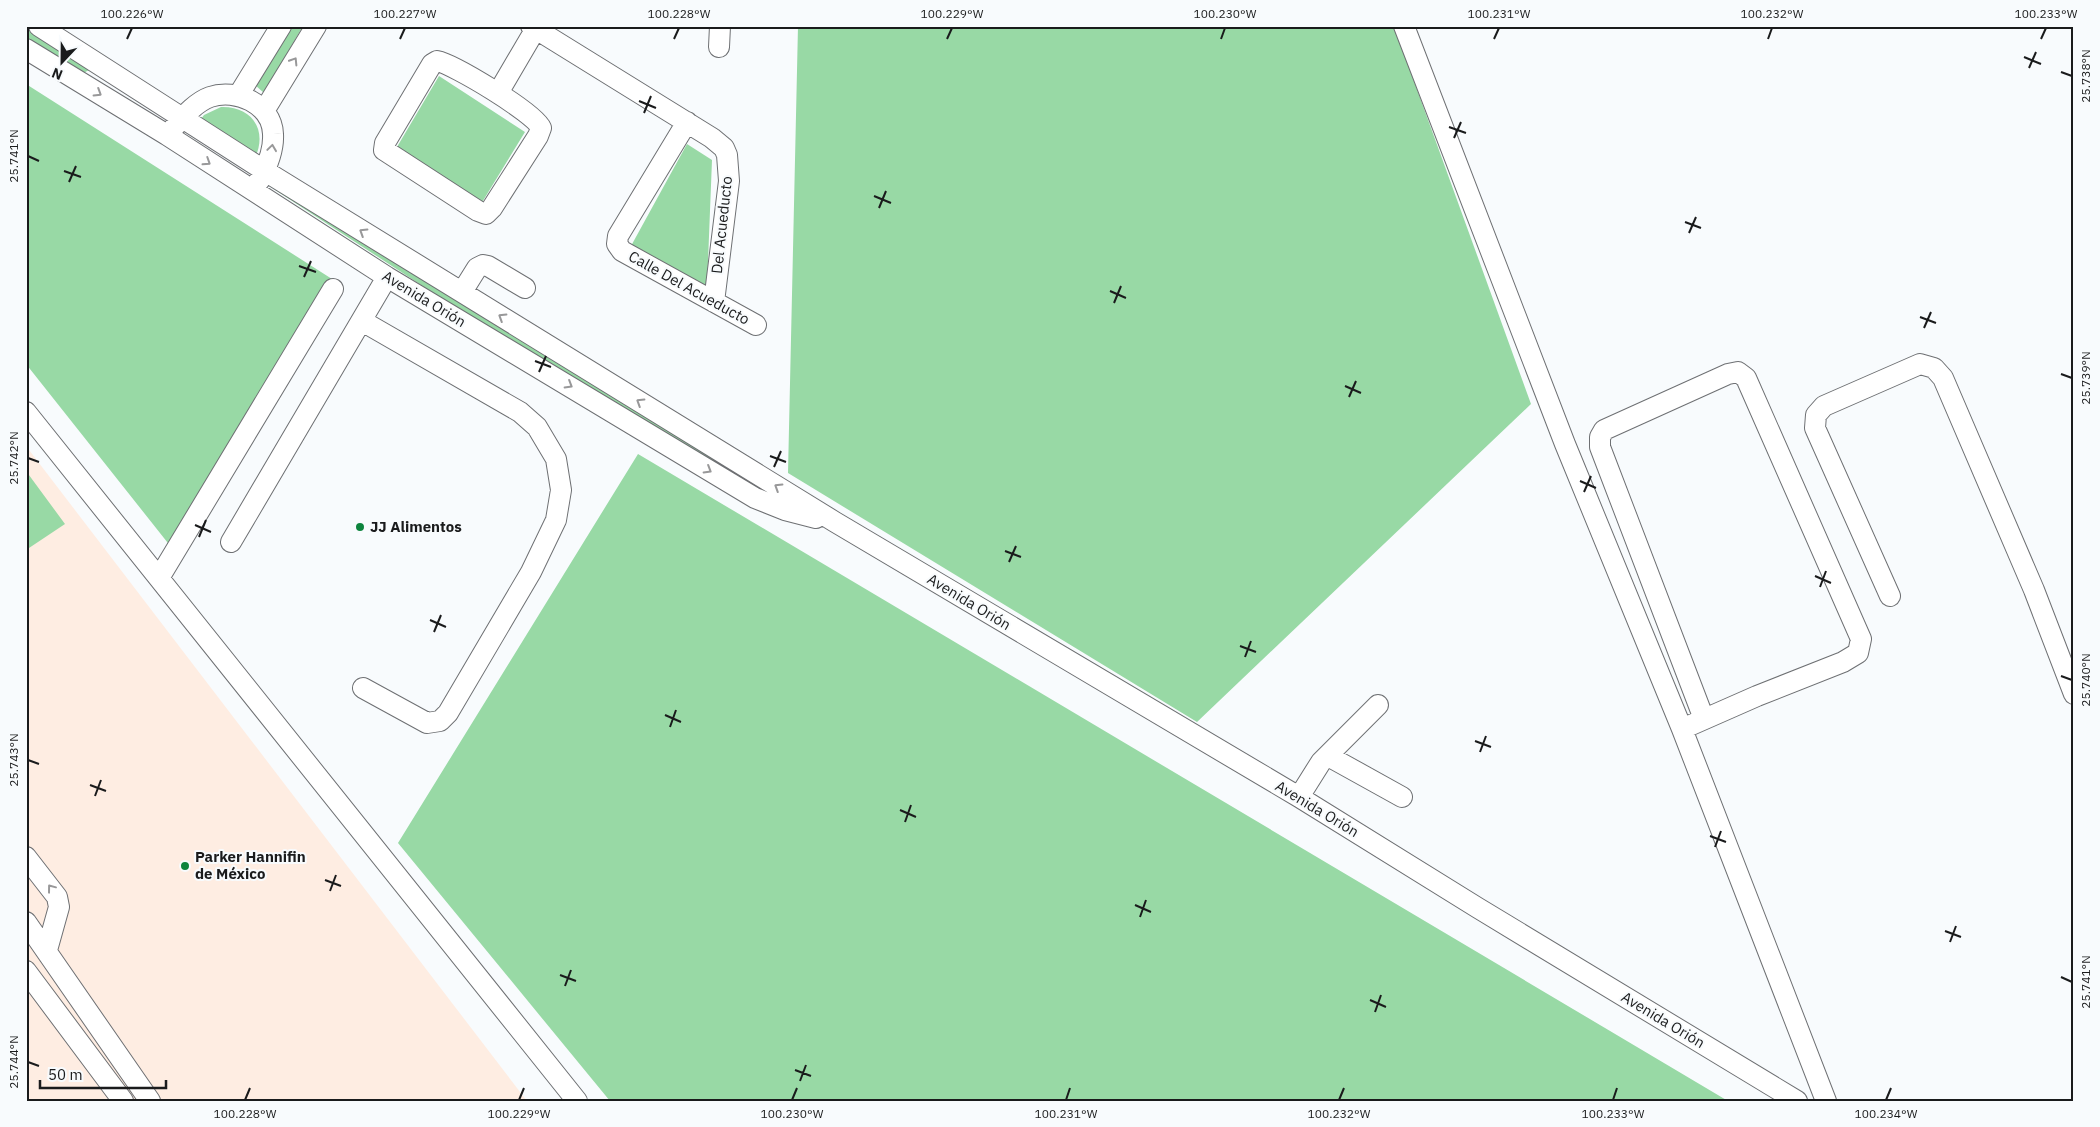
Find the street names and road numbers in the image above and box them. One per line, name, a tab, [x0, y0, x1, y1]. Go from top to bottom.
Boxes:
street label: Del Acueducto	[707, 175, 736, 275]
street label: Calle Del Acueducto	[625, 246, 753, 329]
street label: Avenida Orión	[379, 266, 469, 331]
street label: Avenida Orión	[924, 569, 1014, 634]
street label: Avenida Orión	[1272, 776, 1362, 841]
street label: Avenida Orión	[1618, 987, 1708, 1052]

